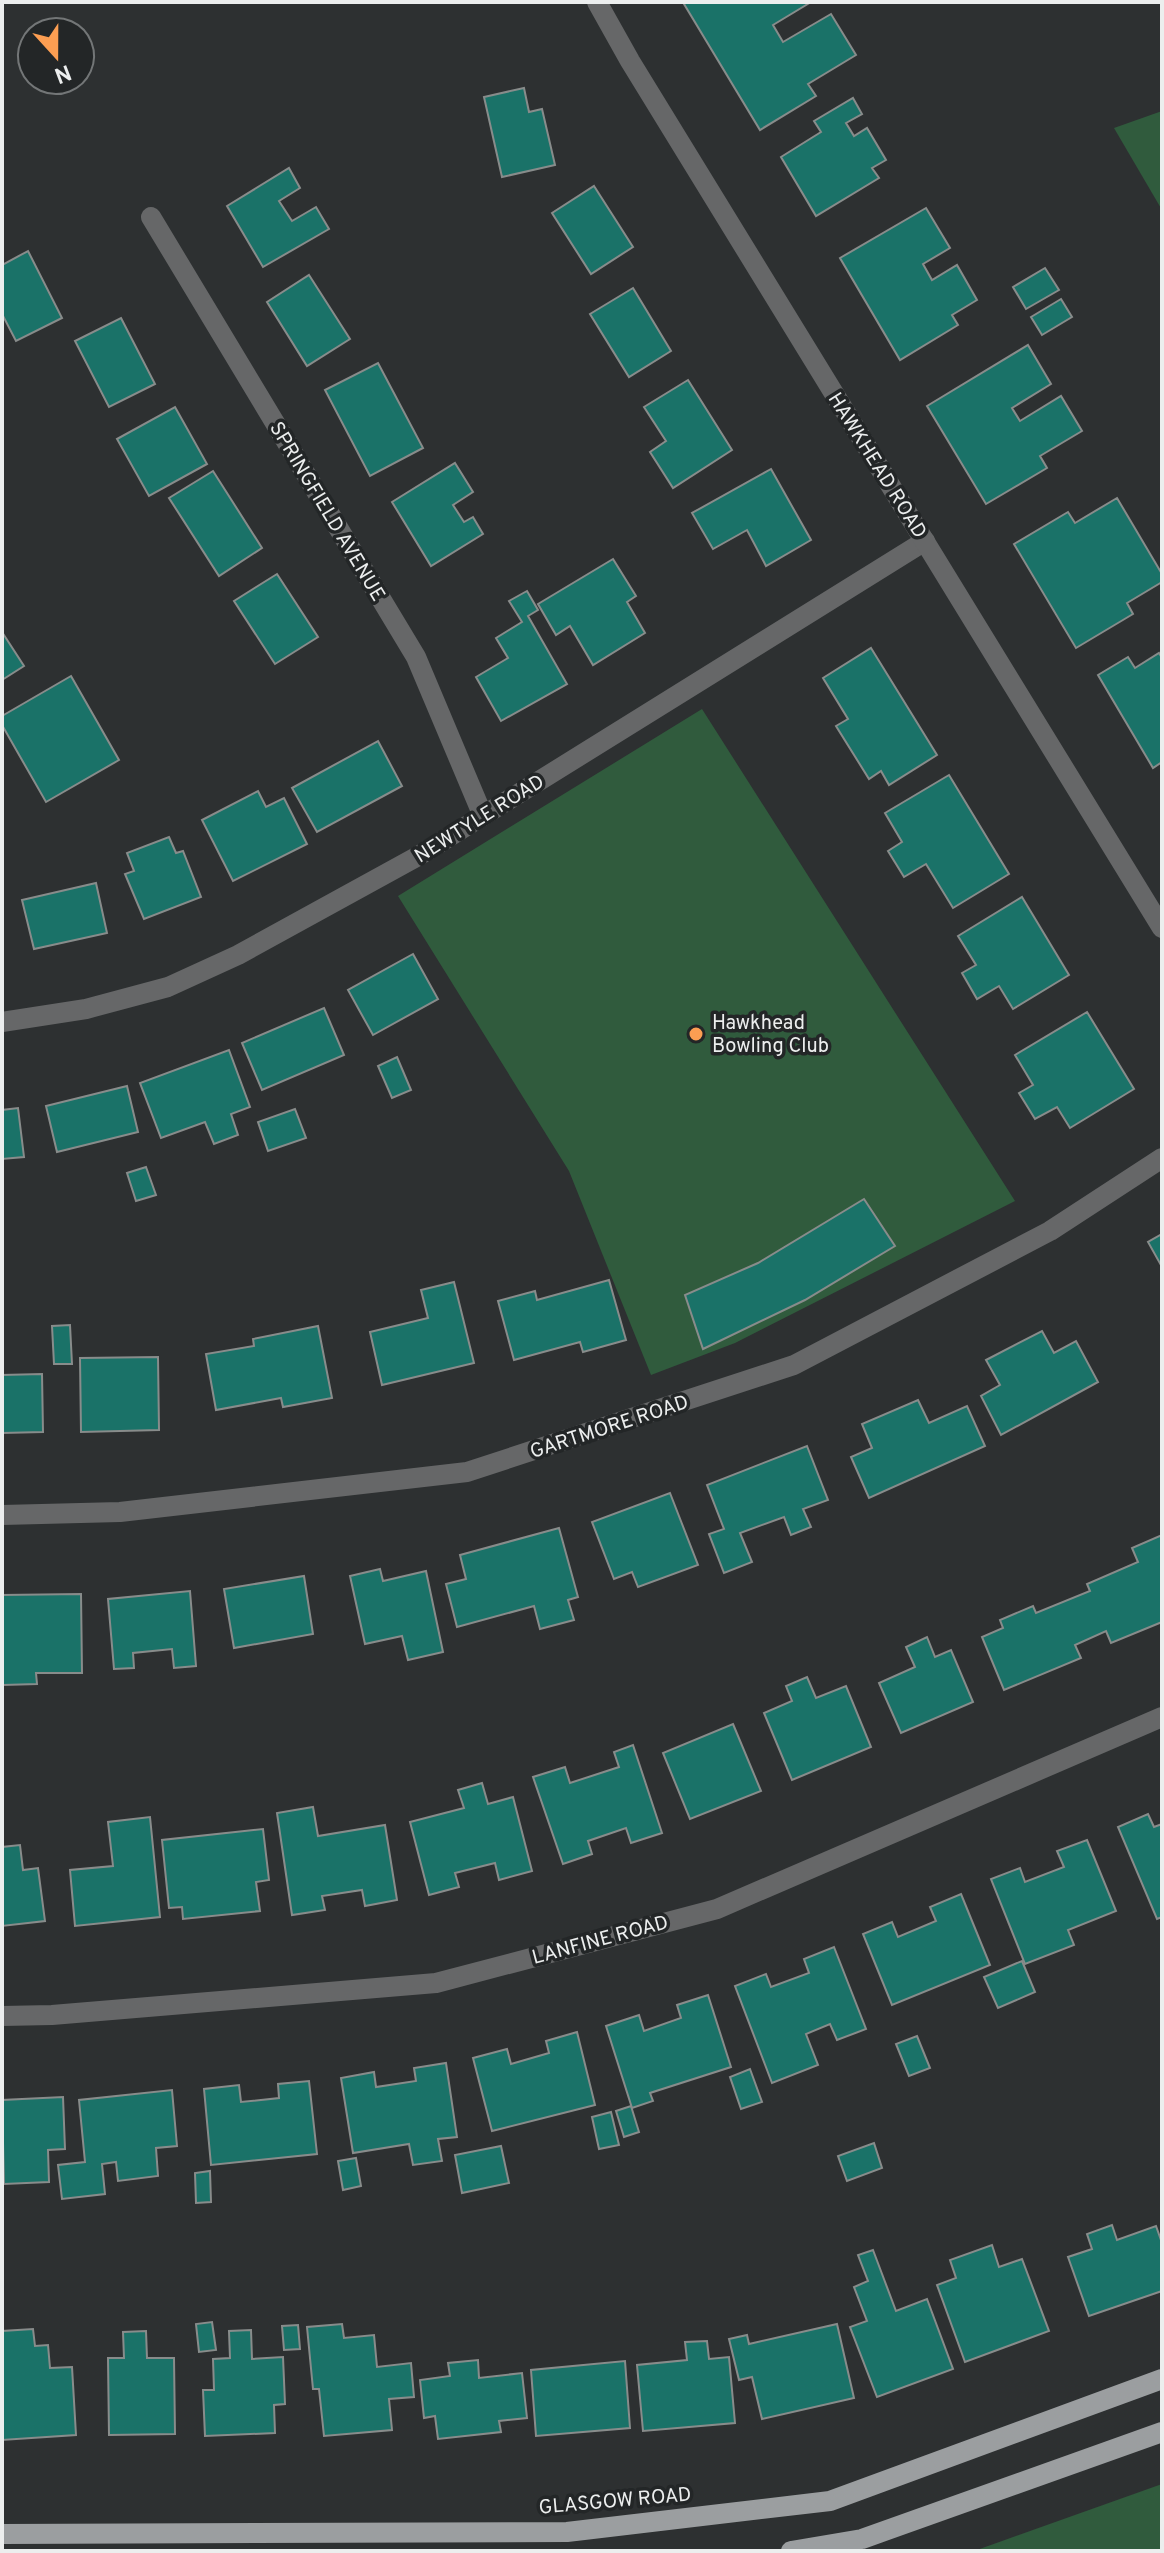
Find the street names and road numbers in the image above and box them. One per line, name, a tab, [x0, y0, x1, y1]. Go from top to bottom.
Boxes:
street label: HAWKHEAD ROAD	[821, 388, 932, 544]
street label: SPRINGFIELD AVENUE	[262, 417, 390, 607]
street label: NEWTYLE ROAD	[410, 769, 550, 870]
street label: GARTMORE ROAD	[527, 1390, 692, 1466]
street label: LANFINE ROAD	[529, 1910, 672, 1972]
street label: GLASGOW ROAD	[538, 2482, 693, 2522]

